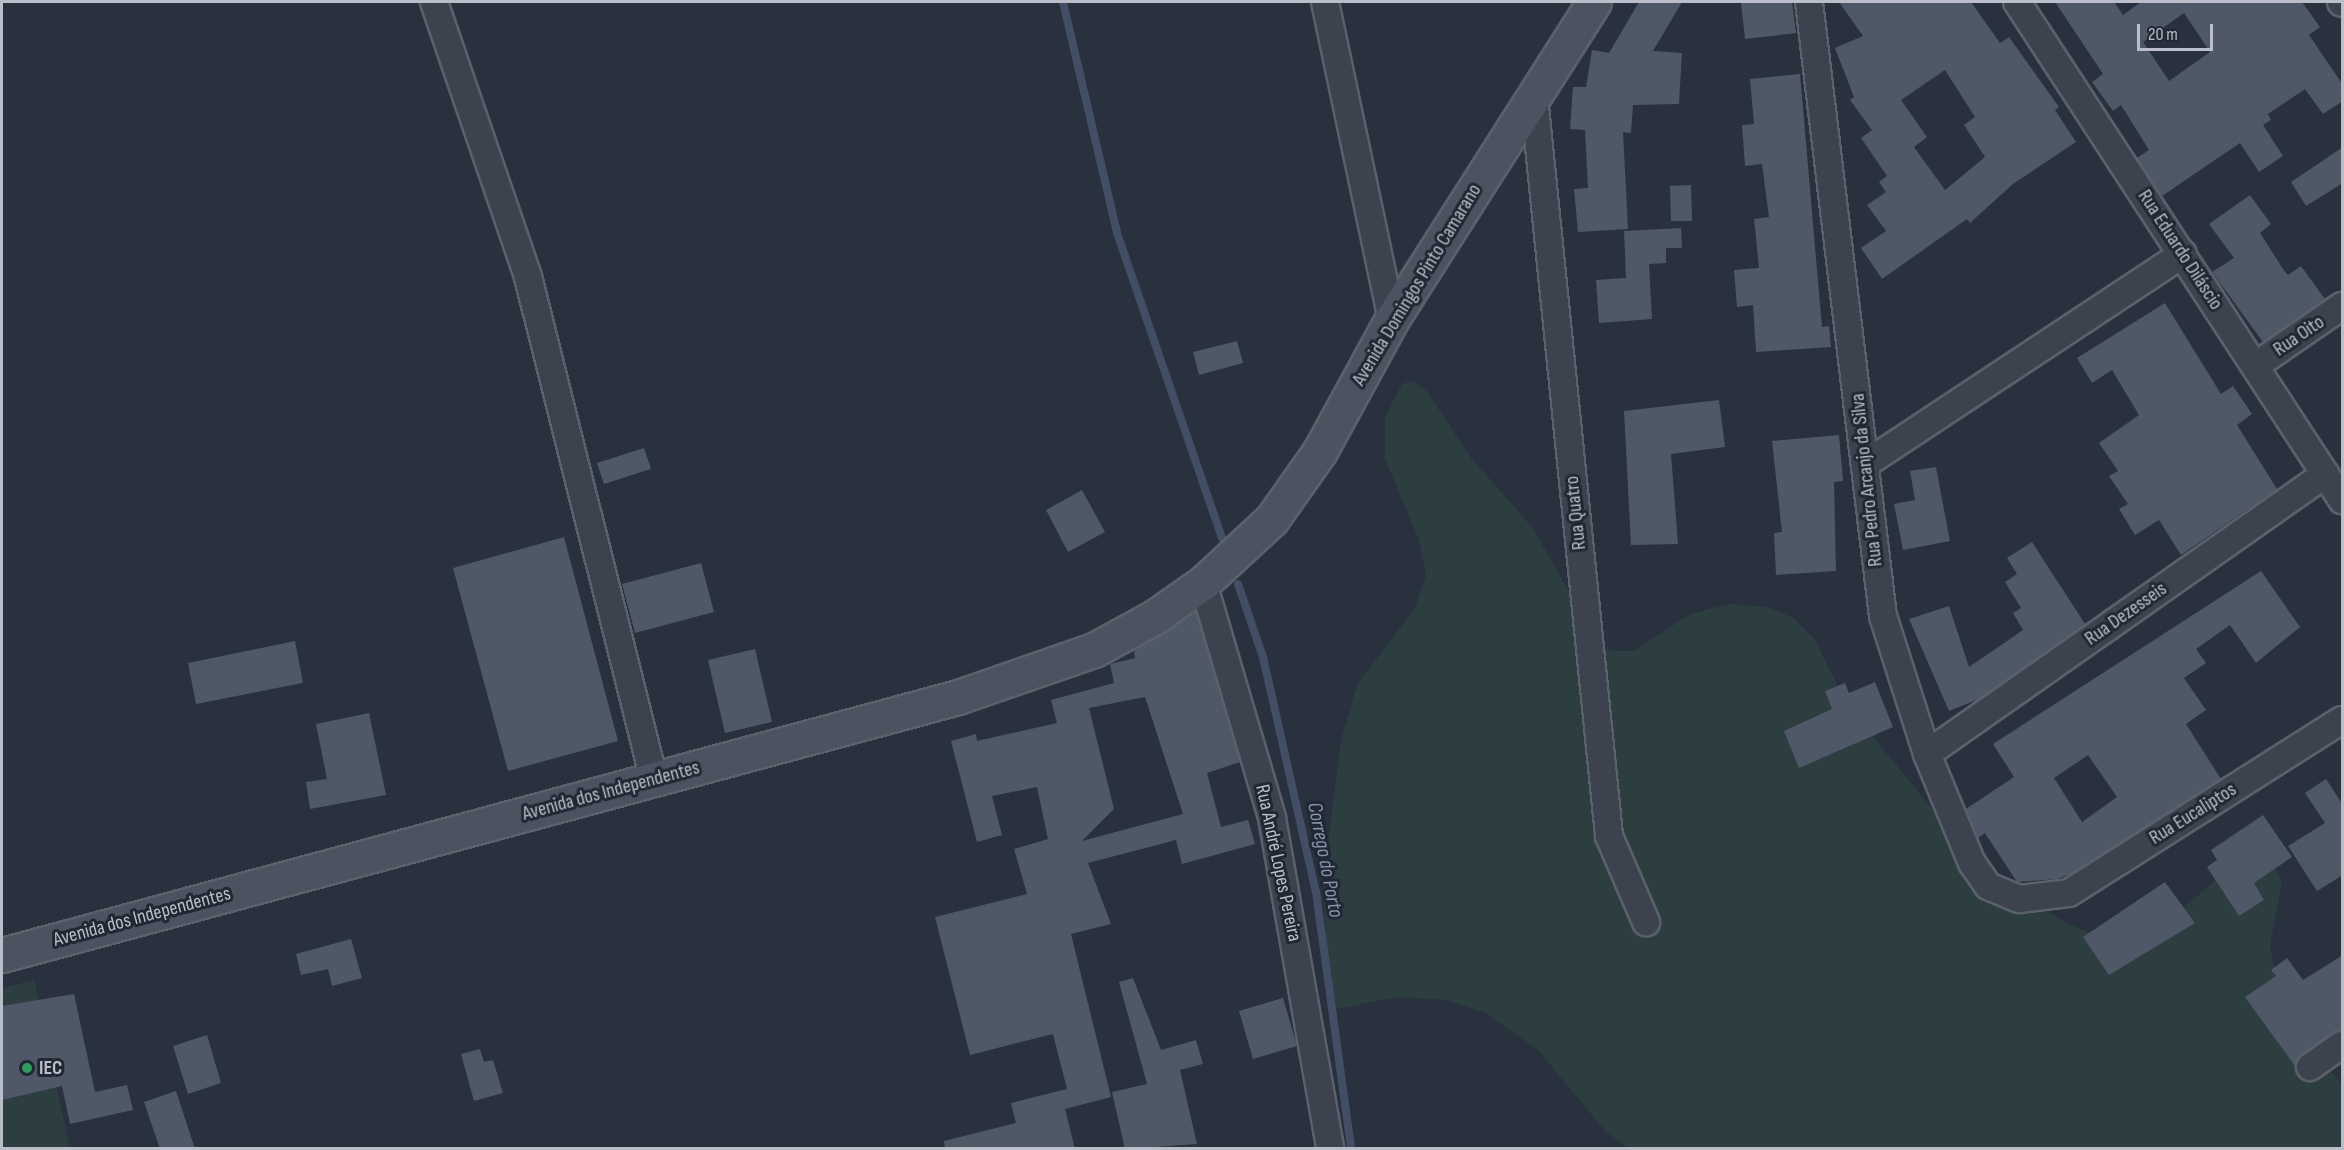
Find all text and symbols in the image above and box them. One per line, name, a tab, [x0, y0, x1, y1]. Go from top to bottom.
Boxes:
scale bar	[2140, 12, 2216, 50]
text: 20 m	[2148, 24, 2178, 45]
street label: Avenida Domingos Pinto Camarano	[1347, 180, 1487, 390]
street label: Rua Eduardo Diláscio	[2132, 185, 2228, 315]
street label: Rua Oito	[2269, 310, 2329, 362]
street label: Rua Pedro Arcanjo da Silva	[1846, 392, 1888, 568]
street label: Rua Quatro	[1560, 475, 1592, 551]
street label: Rua Dezesseis	[2080, 577, 2172, 651]
street label: Avenida dos Independentes	[520, 756, 702, 826]
street label: Rua Eucaliptos	[2145, 778, 2241, 850]
street label: Rua André Lopes Pereira	[1250, 782, 1306, 944]
water label: Corrego do Porto	[1301, 800, 1349, 920]
street label: Avenida dos Independentes	[51, 882, 233, 952]
place label: IEC	[39, 1056, 62, 1080]
marker: IEC	[20, 1061, 34, 1075]

